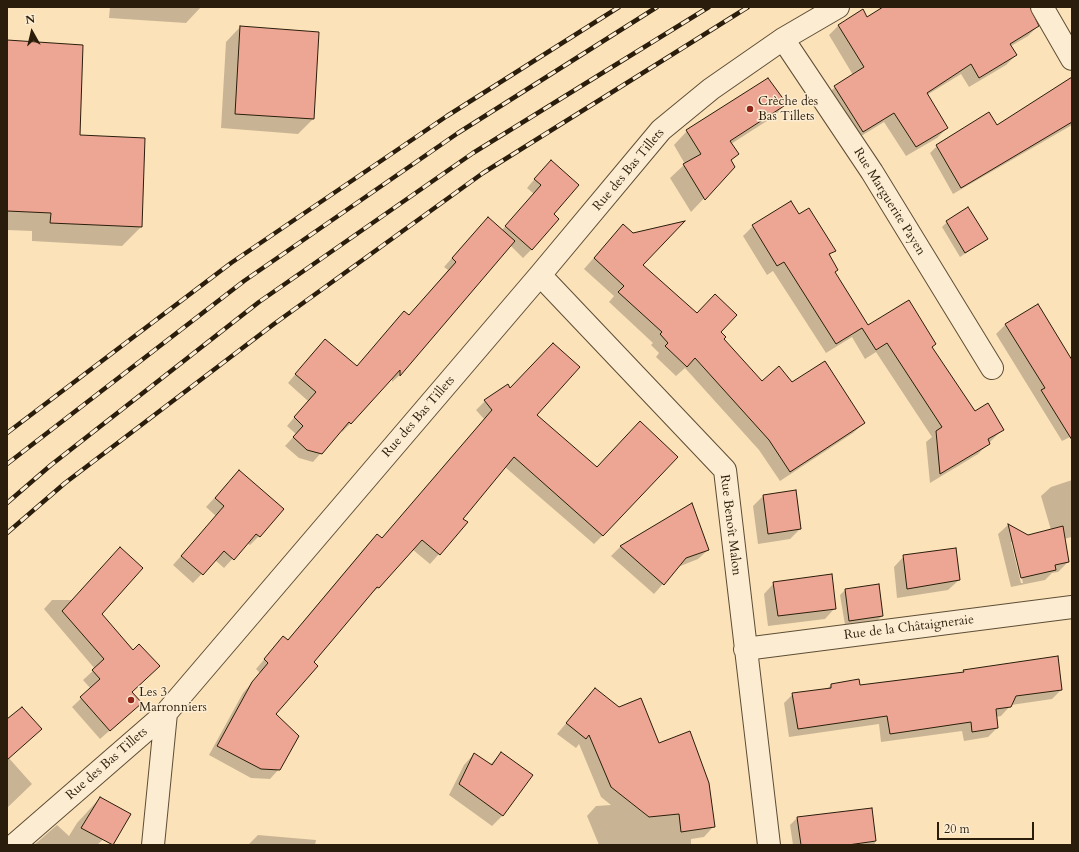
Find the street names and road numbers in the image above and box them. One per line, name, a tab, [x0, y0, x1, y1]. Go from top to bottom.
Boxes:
street label: Rue des Bas Tillets	[590, 126, 668, 214]
street label: Rue Marguerite Payen	[850, 145, 928, 259]
street label: Rue des Bas Tillets	[379, 373, 459, 461]
street label: Rue Benoît Malon	[716, 474, 744, 576]
street label: Rue de la Châtaigneraie	[843, 612, 975, 644]
street label: Rue des Bas Tillets	[63, 724, 151, 804]

